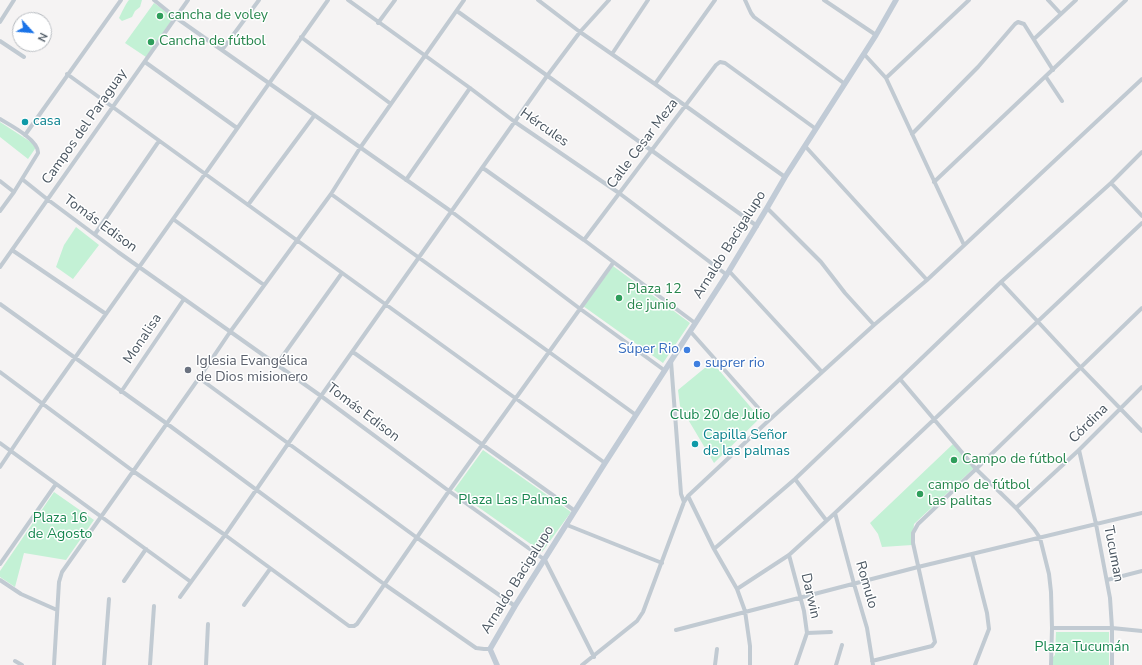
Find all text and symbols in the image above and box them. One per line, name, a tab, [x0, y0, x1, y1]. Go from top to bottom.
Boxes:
place label: cancha de voley	[168, 8, 268, 24]
marker: cancha de voley	[155, 11, 165, 21]
north arrow	[12, 12, 52, 52]
text: N	[34, 30, 51, 44]
place label: Cancha de fútbol	[159, 34, 266, 50]
marker: Cancha de fútbol	[146, 37, 156, 47]
street label: Campos del Paraguay	[39, 66, 131, 188]
street label: Calle Cesar Meza	[604, 96, 682, 192]
street label: Hércules	[516, 105, 572, 151]
place label: casa	[33, 114, 61, 130]
marker: casa	[20, 117, 30, 127]
street label: Arnaldo Bacigalupo	[690, 188, 770, 302]
street label: Tomás Edison	[60, 192, 140, 256]
place label: Plaza 12 de junio	[627, 282, 682, 314]
marker: Plaza 12 de junio	[614, 293, 624, 303]
street label: Monalisa	[120, 311, 166, 367]
place label: Súper Rio	[618, 342, 679, 358]
marker: Súper Rio	[682, 345, 692, 355]
place label: Iglesia Evangélica de Dios misionero	[196, 354, 308, 386]
place label: suprer rio	[705, 356, 765, 372]
marker: suprer rio	[692, 359, 702, 369]
marker: Iglesia Evangélica de Dios misionero	[183, 365, 193, 375]
street label: Tomás Edison	[323, 380, 403, 446]
street label: Córdina	[1066, 401, 1112, 447]
park label: Club 20 de Julio	[670, 408, 770, 424]
place label: Capilla Señor de las palmas	[703, 428, 790, 460]
marker: Capilla Señor de las palmas	[690, 439, 700, 449]
place label: Campo de fútbol	[962, 452, 1067, 468]
marker: Campo de fútbol	[949, 455, 959, 465]
place label: campo de fútbol las palitas	[928, 478, 1030, 510]
marker: campo de fútbol las palitas	[915, 489, 925, 499]
park label: Plaza Las Palmas	[458, 493, 568, 509]
park label: Plaza 16 de Agosto	[28, 511, 92, 544]
street label: Arnaldo Bacigalupo	[478, 523, 558, 637]
street label: Tucuman	[1099, 524, 1127, 584]
street label: Romulo	[851, 559, 881, 611]
street label: Darwin	[797, 572, 823, 620]
park label: Plaza Tucumán	[1035, 640, 1129, 656]

